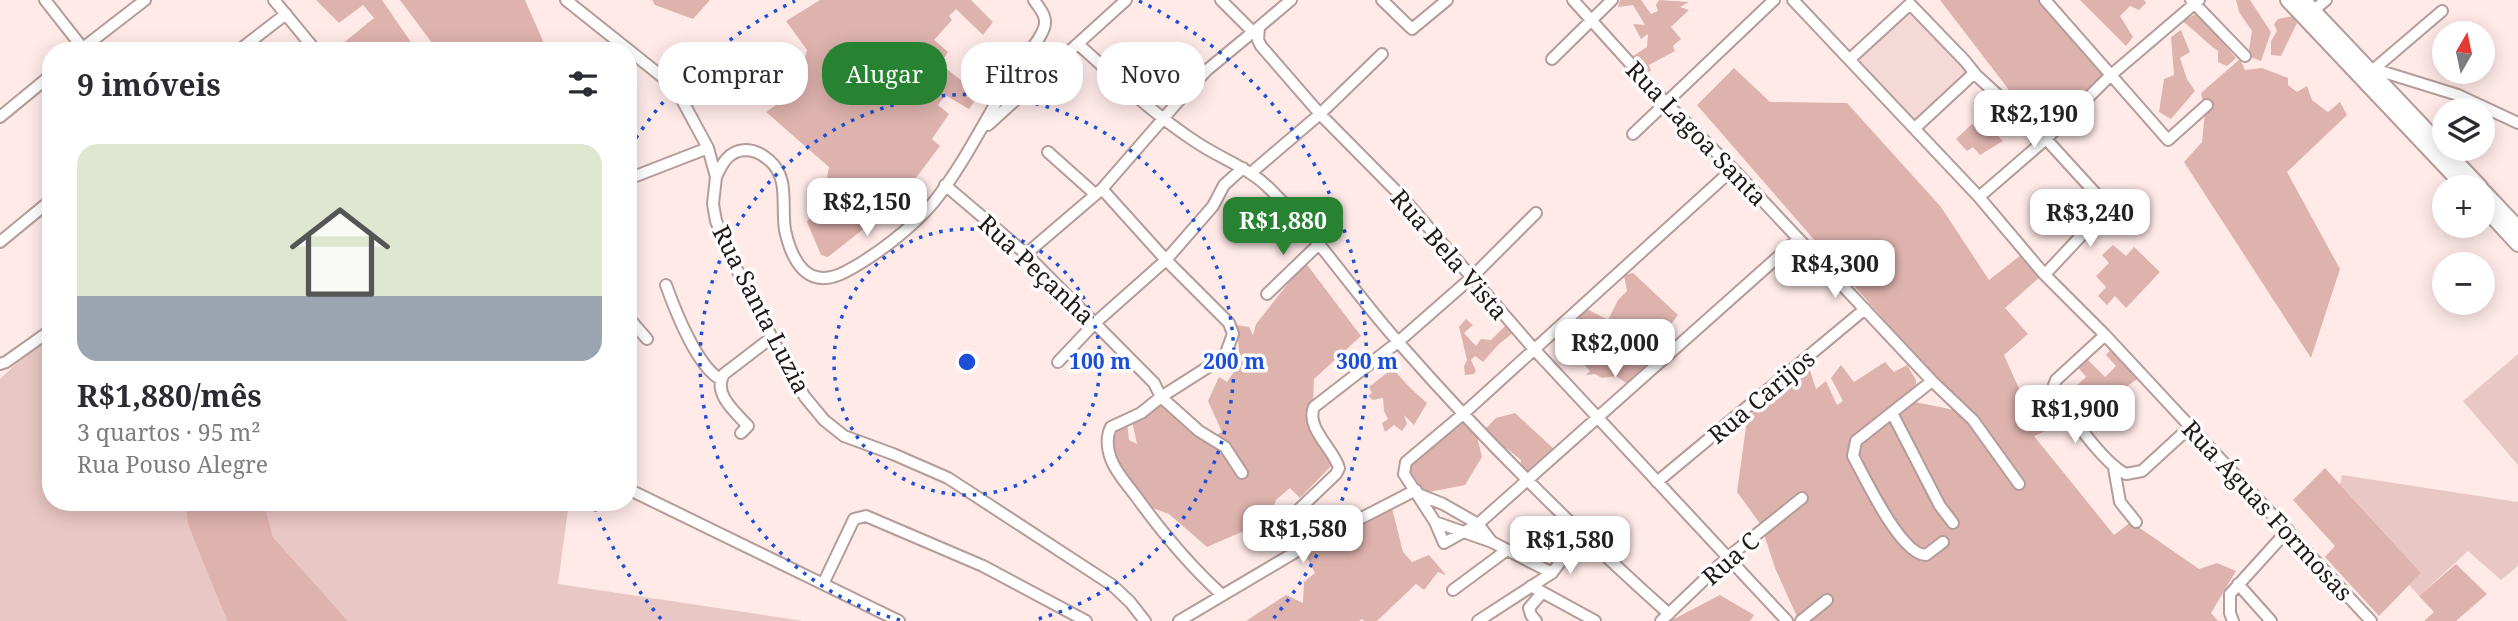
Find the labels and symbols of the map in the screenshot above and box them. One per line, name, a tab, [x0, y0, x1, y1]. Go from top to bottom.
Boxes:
north arrow	[2432, 21, 2496, 84]
street label: Rua Lagoa Santa	[1619, 53, 1775, 213]
pin: R$2,190	[1969, 90, 2099, 150]
pin: R$2,150	[802, 178, 932, 238]
street label: Rua Bela Vista	[1384, 182, 1516, 326]
pin: R$3,240	[2025, 190, 2155, 249]
pin: R$1,880	[1218, 198, 1348, 257]
street label: Rua Peçanha	[972, 207, 1102, 331]
street label: Rua Santa Luzia	[705, 219, 819, 399]
pin: R$4,300	[1770, 240, 1900, 300]
pin: R$2,000	[1550, 320, 1680, 379]
street label: Rua Carijos	[1701, 342, 1821, 450]
text: 100 m	[1069, 347, 1131, 375]
text: 200 m	[1203, 347, 1265, 375]
text: 300 m	[1336, 347, 1398, 375]
centre of rings	[955, 350, 979, 374]
pin: R$1,900	[2010, 386, 2140, 445]
street label: Rua Águas Formosas	[2175, 412, 2361, 608]
pin: R$1,580	[1238, 505, 1368, 565]
pin: R$1,580	[1505, 516, 1635, 576]
street label: Rua C	[1694, 524, 1766, 592]

